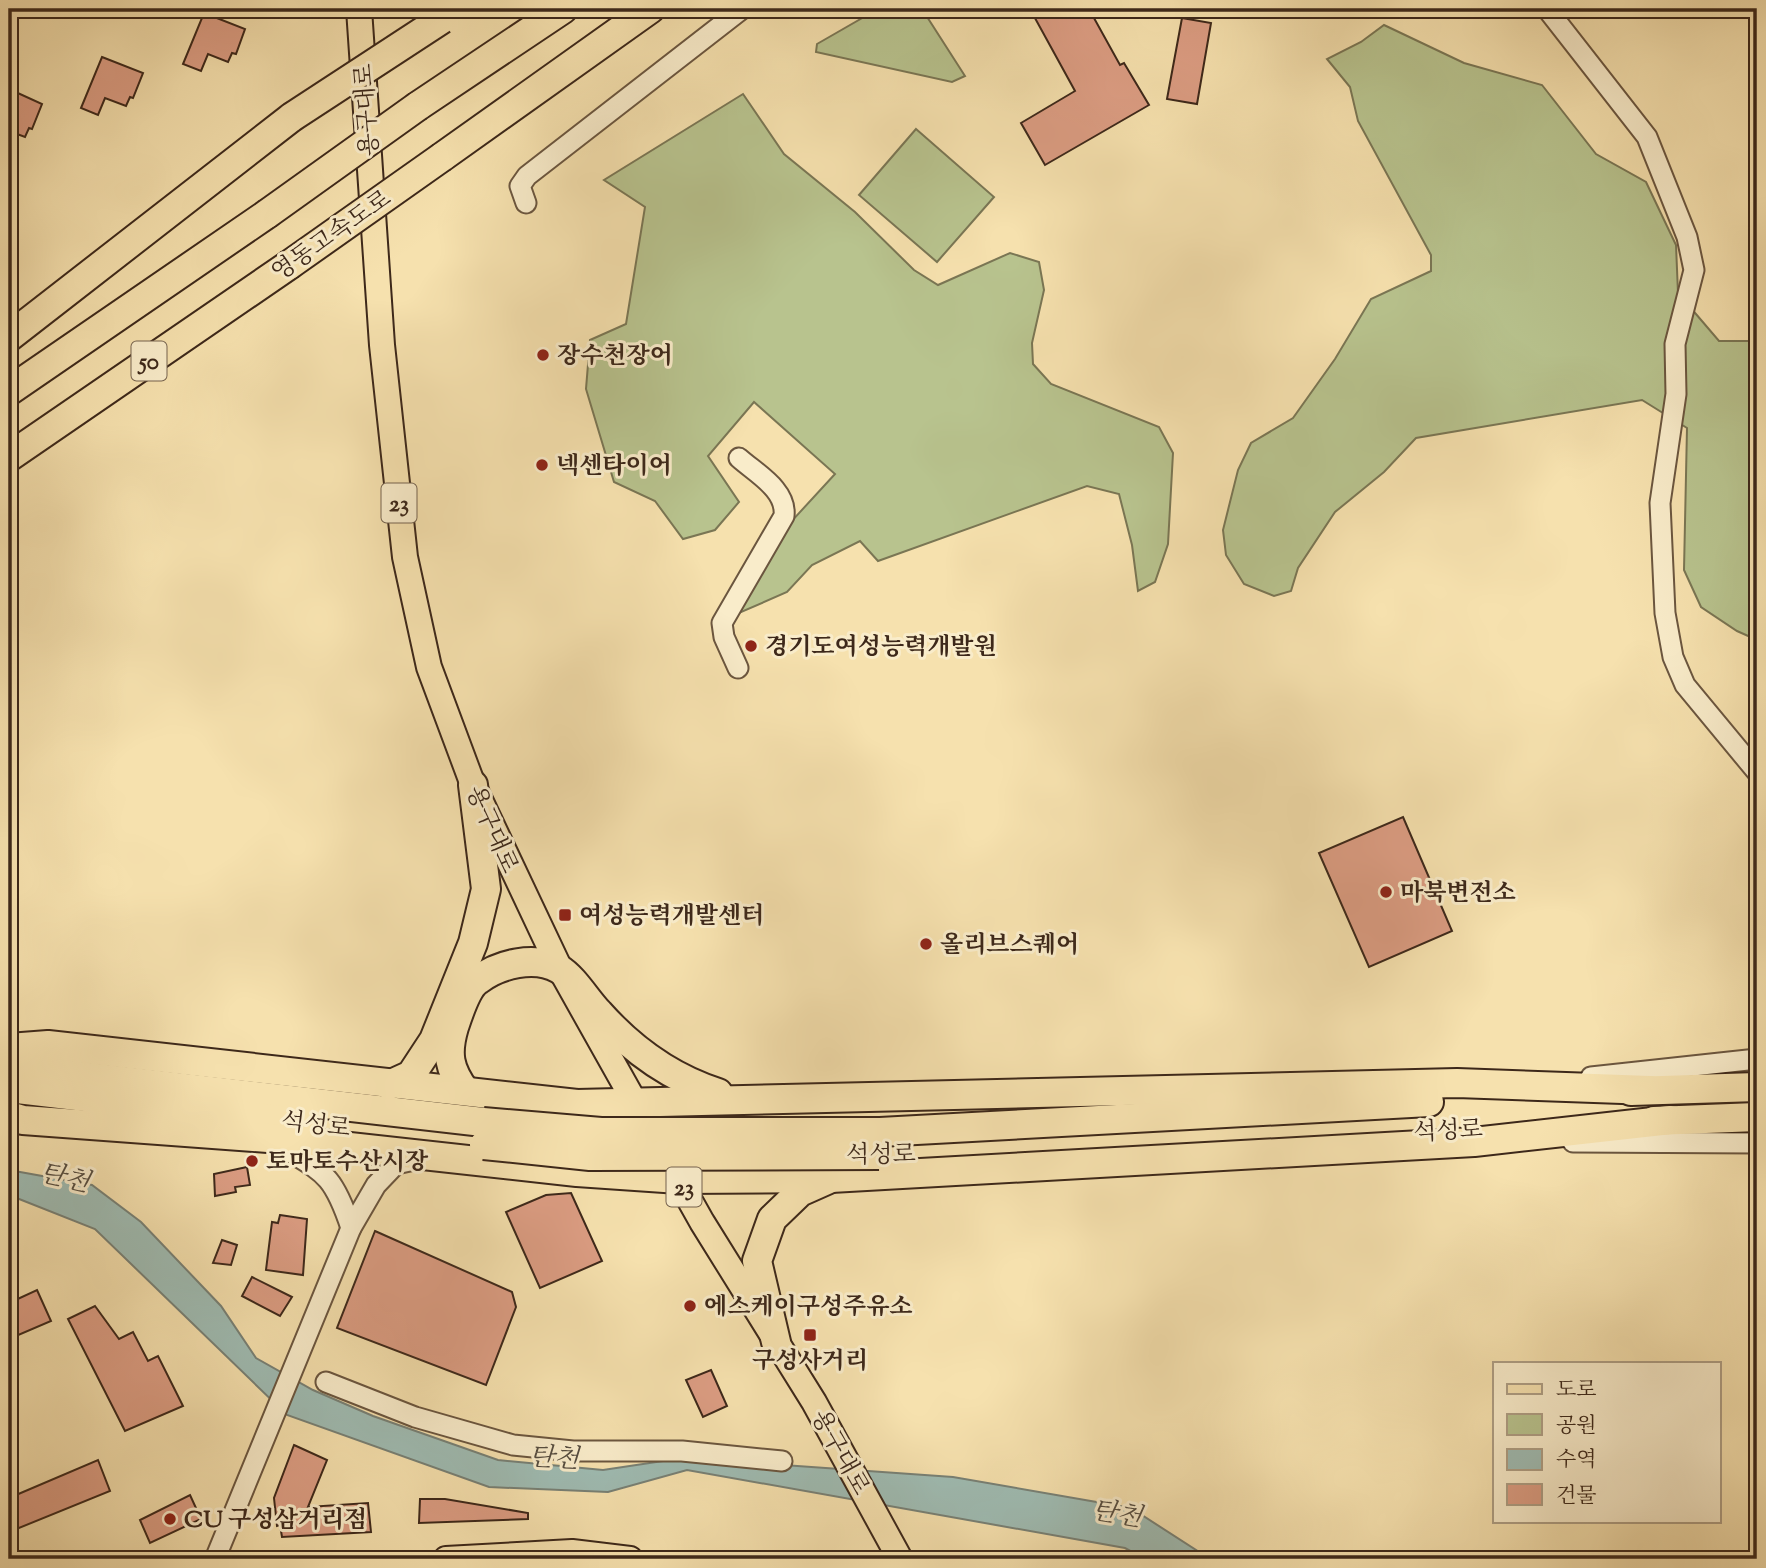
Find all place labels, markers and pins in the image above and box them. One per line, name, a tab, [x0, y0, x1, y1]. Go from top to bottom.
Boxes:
place label: 장수천장어	[557, 340, 673, 374]
marker: 장수천장어	[535, 347, 551, 363]
place label: 넥센타이어	[556, 450, 672, 484]
marker: 넥센타이어	[534, 457, 550, 473]
place label: 경기도여성능력개발원	[765, 631, 997, 665]
marker: 경기도여성능력개발원	[743, 638, 759, 654]
place label: 마북변전소	[1400, 877, 1516, 911]
marker: 마북변전소	[1378, 884, 1394, 900]
place label: 여성능력개발센터	[579, 900, 764, 934]
marker: 여성능력개발센터	[557, 907, 573, 923]
place label: 올리브스퀘어	[940, 929, 1079, 963]
marker: 올리브스퀘어	[918, 936, 934, 952]
place label: 토마토수산시장	[266, 1146, 429, 1180]
marker: 토마토수산시장	[244, 1153, 260, 1169]
place label: 에스케이구성주유소	[704, 1291, 913, 1325]
marker: 에스케이구성주유소	[682, 1298, 698, 1314]
marker: 구성사거리	[802, 1327, 818, 1343]
place label: 구성사거리	[752, 1345, 868, 1379]
place label: CU 구성삼거리점	[184, 1504, 367, 1538]
marker: CU 구성삼거리점	[162, 1511, 178, 1527]

